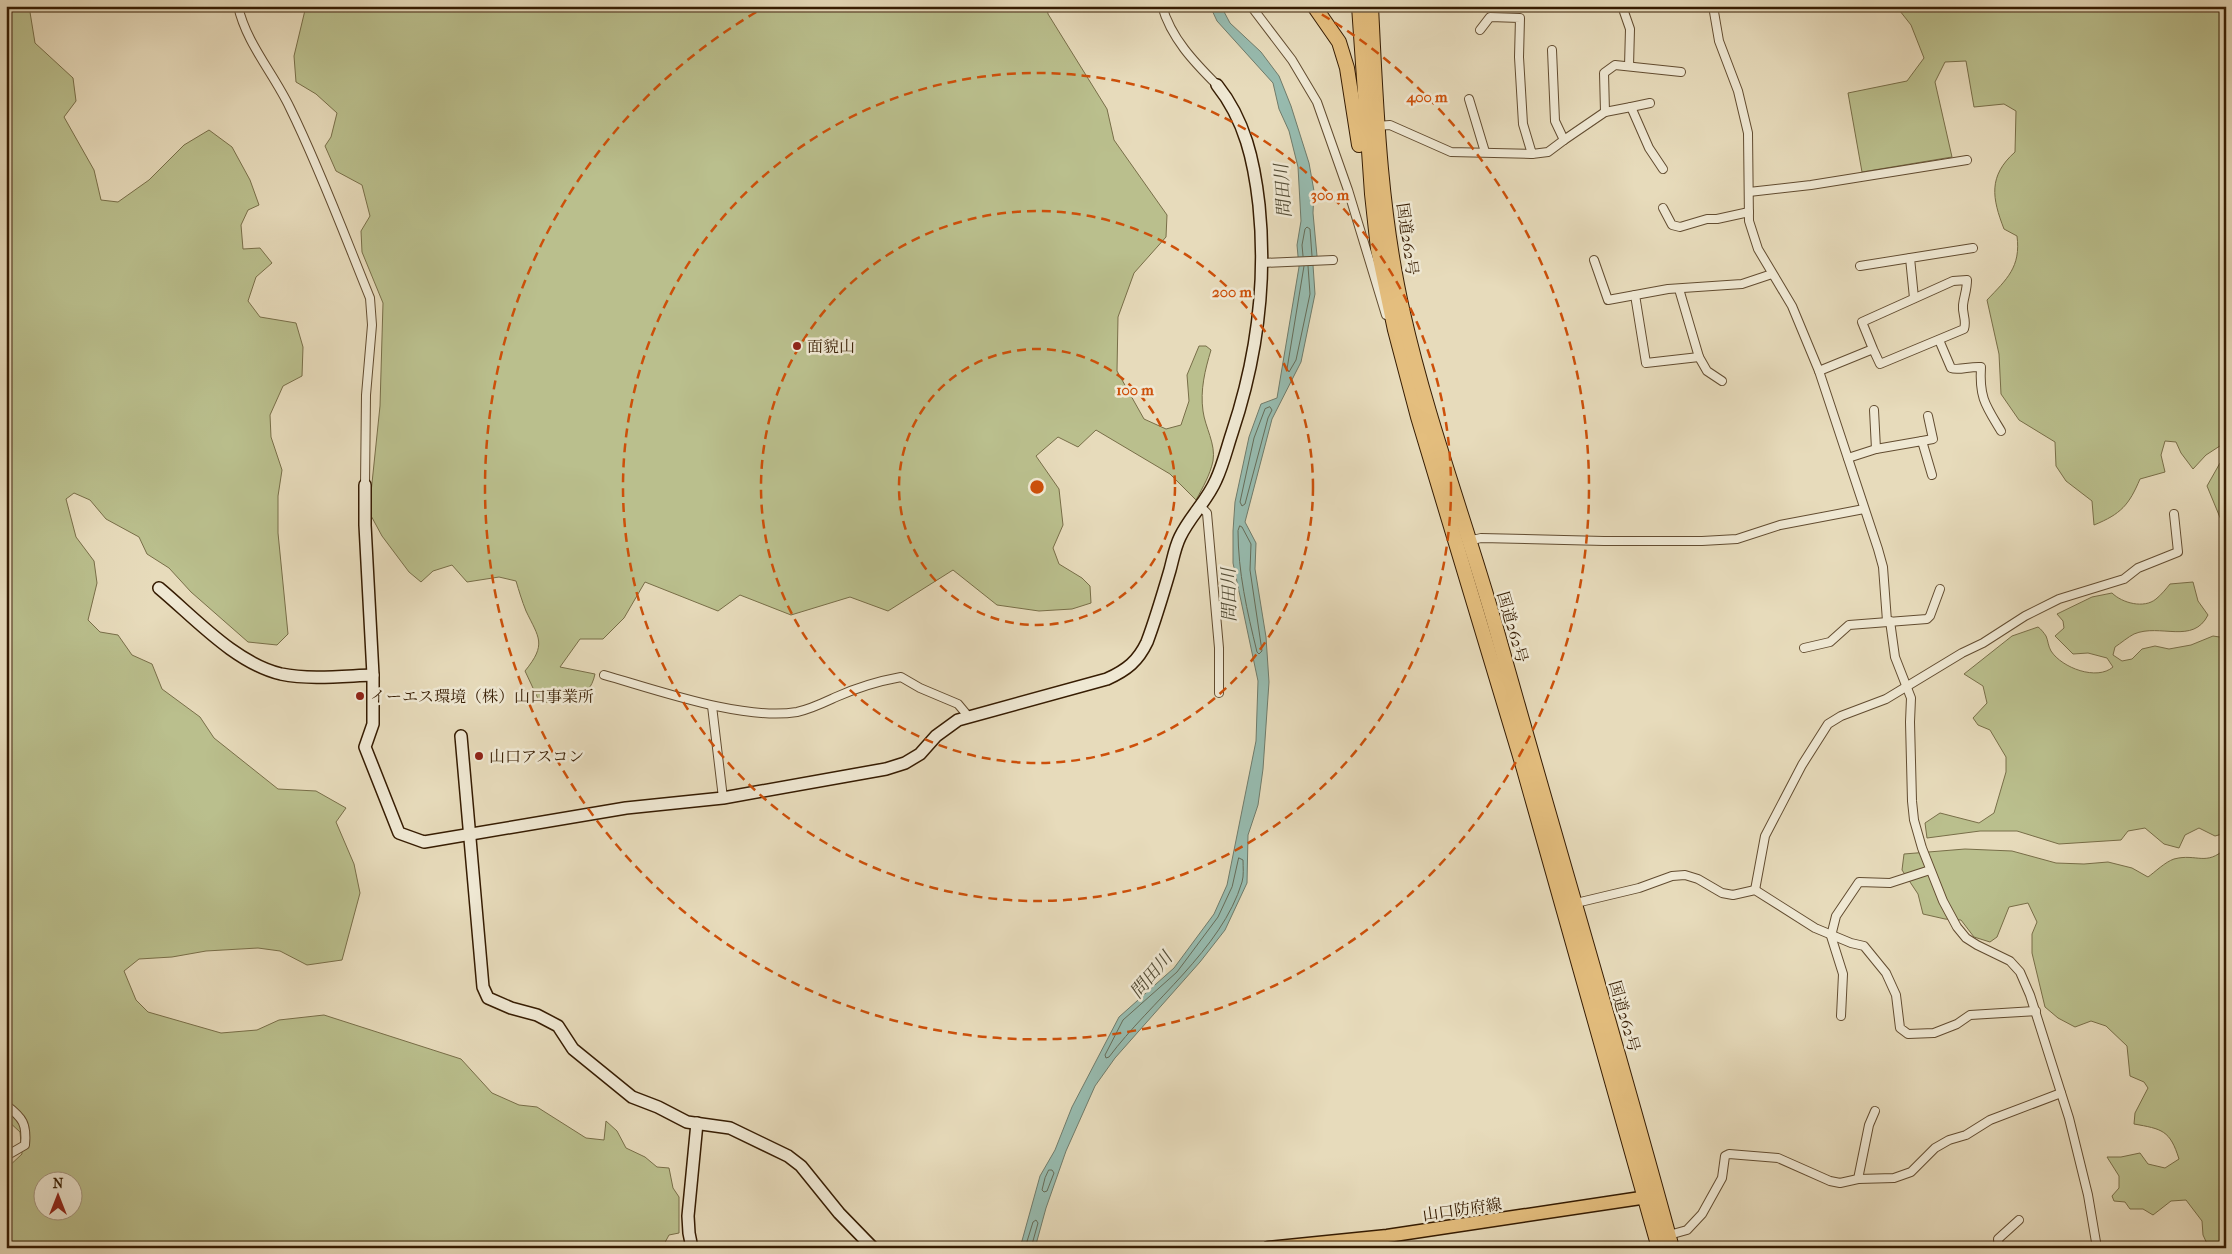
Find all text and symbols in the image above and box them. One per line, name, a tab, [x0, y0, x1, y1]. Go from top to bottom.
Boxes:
text: 400 m	[1405, 88, 1448, 106]
water label: 問田川	[1271, 161, 1296, 219]
text: 300 m	[1311, 186, 1350, 204]
street label: 国道262号	[1393, 202, 1422, 277]
text: 200 m	[1212, 283, 1252, 301]
place label: 面貌山	[807, 337, 855, 356]
marker: 面貌山	[791, 340, 803, 352]
text: 100 m	[1116, 381, 1154, 399]
centre of rings	[1028, 478, 1046, 496]
water label: 問田川	[1218, 566, 1240, 622]
street label: 国道262号	[1493, 589, 1532, 665]
place label: イーエス環境（株）山口事業所	[370, 687, 594, 706]
marker: イーエス環境（株）山口事業所	[354, 690, 366, 702]
place label: 山口アスコン	[489, 747, 584, 766]
marker: 山口アスコン	[473, 750, 485, 762]
water label: 問田川	[1126, 946, 1178, 1003]
street label: 国道262号	[1605, 978, 1644, 1054]
north arrow	[32, 1172, 82, 1222]
text: N	[53, 1175, 64, 1192]
street label: 山口防府線	[1421, 1195, 1503, 1224]

